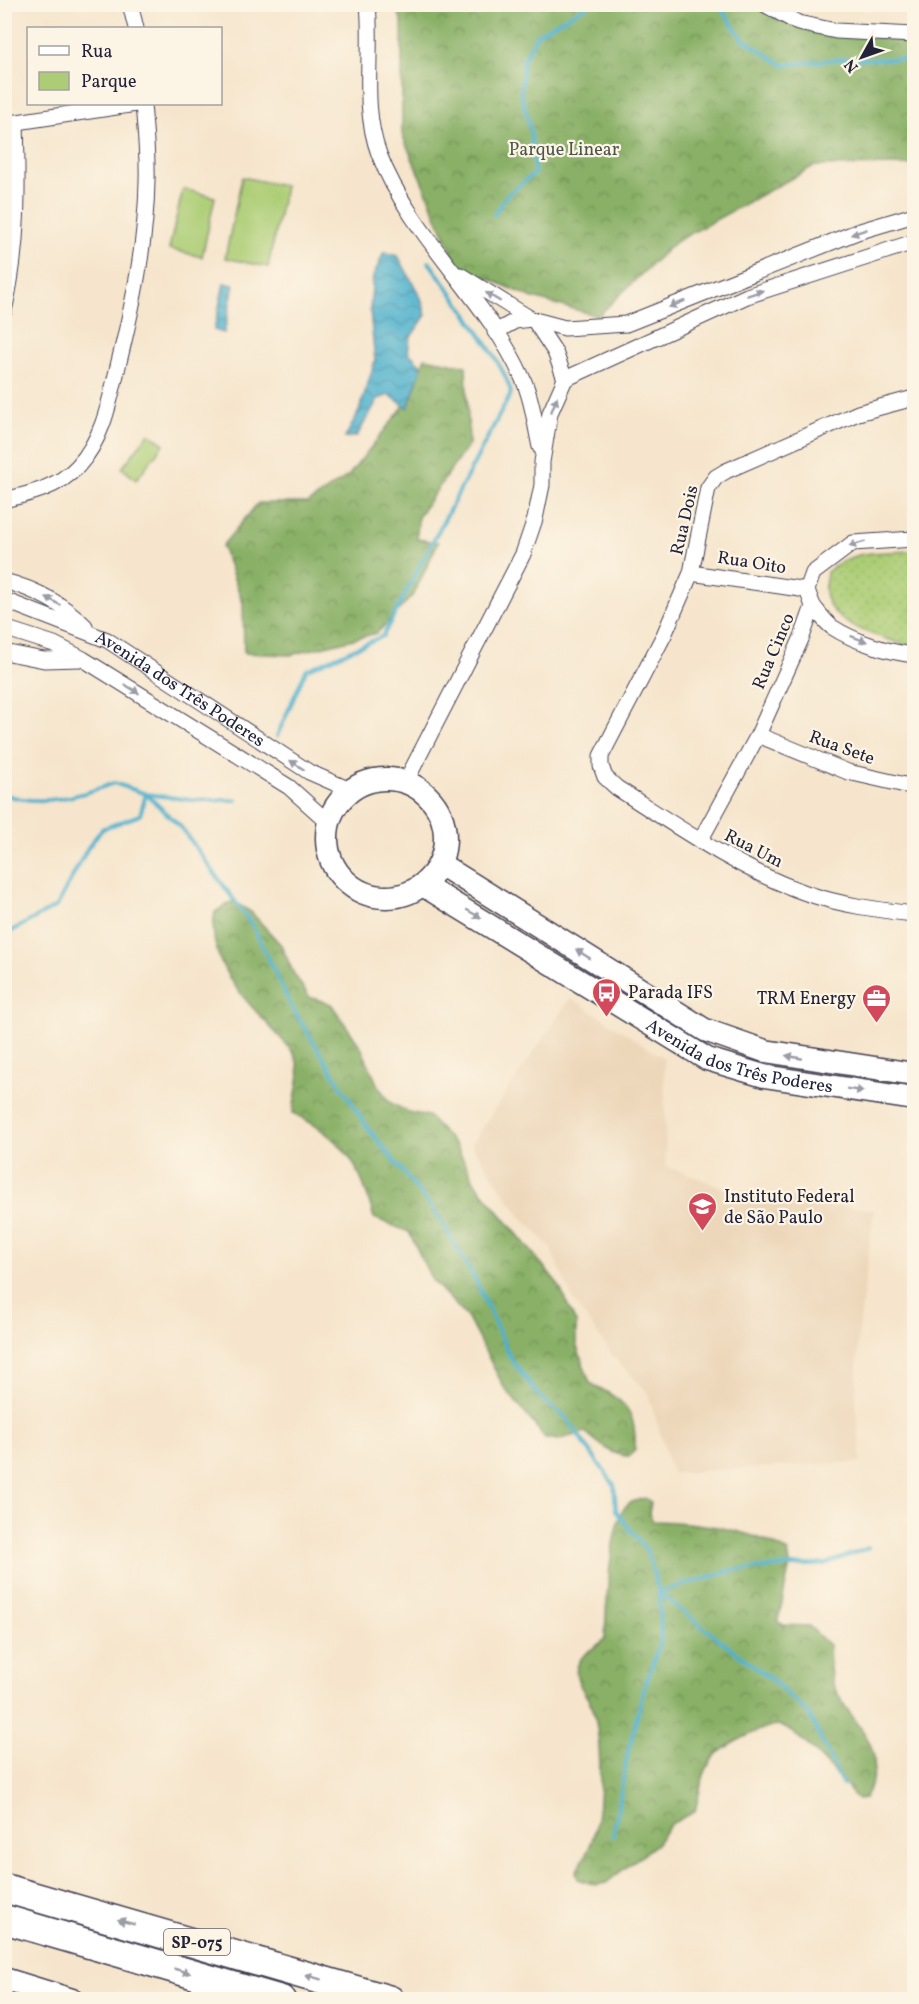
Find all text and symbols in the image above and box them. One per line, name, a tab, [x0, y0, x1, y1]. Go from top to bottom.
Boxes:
legend	[27, 27, 222, 105]
north arrow	[832, 27, 892, 87]
text: Rua	[81, 40, 112, 65]
text: N	[840, 54, 864, 77]
text: Parque	[81, 70, 136, 95]
park label: Parque Linear	[509, 138, 620, 163]
one-way arrow	[850, 228, 868, 238]
one-way arrow	[746, 288, 764, 298]
one-way arrow	[485, 292, 502, 303]
one-way arrow	[668, 299, 686, 309]
one-way arrow	[550, 396, 559, 414]
street label: Rua Dois	[665, 483, 706, 558]
one-way arrow	[848, 540, 866, 549]
street label: Rua Oito	[716, 546, 788, 581]
one-way arrow	[44, 596, 61, 606]
street label: Rua Cinco	[747, 610, 802, 694]
street label: Avenida dos Três Poderes	[91, 626, 269, 754]
one-way arrow	[850, 635, 868, 645]
one-way arrow	[124, 684, 140, 695]
street label: Rua Sete	[805, 725, 878, 772]
one-way arrow	[289, 759, 306, 770]
street label: Rua Um	[720, 824, 787, 875]
one-way arrow	[465, 909, 482, 919]
one-way arrow	[575, 949, 591, 960]
bus stop icon: Parada IFS	[591, 976, 623, 1018]
place label: Parada IFS	[628, 981, 713, 1006]
office icon: TRM Energy	[861, 982, 893, 1024]
place label: TRM Energy	[757, 987, 856, 1012]
street label: Avenida dos Três Poderes	[641, 1013, 834, 1100]
one-way arrow	[785, 1052, 804, 1061]
one-way arrow	[845, 1086, 864, 1095]
place label: Instituto Federal de São Paulo	[724, 1185, 855, 1231]
school or university icon: Instituto Federal de São Paulo	[687, 1190, 719, 1232]
one-way arrow	[117, 1917, 135, 1926]
road number: SP-075	[164, 1929, 230, 1955]
one-way arrow	[173, 1967, 191, 1976]
one-way arrow	[304, 1972, 322, 1981]

